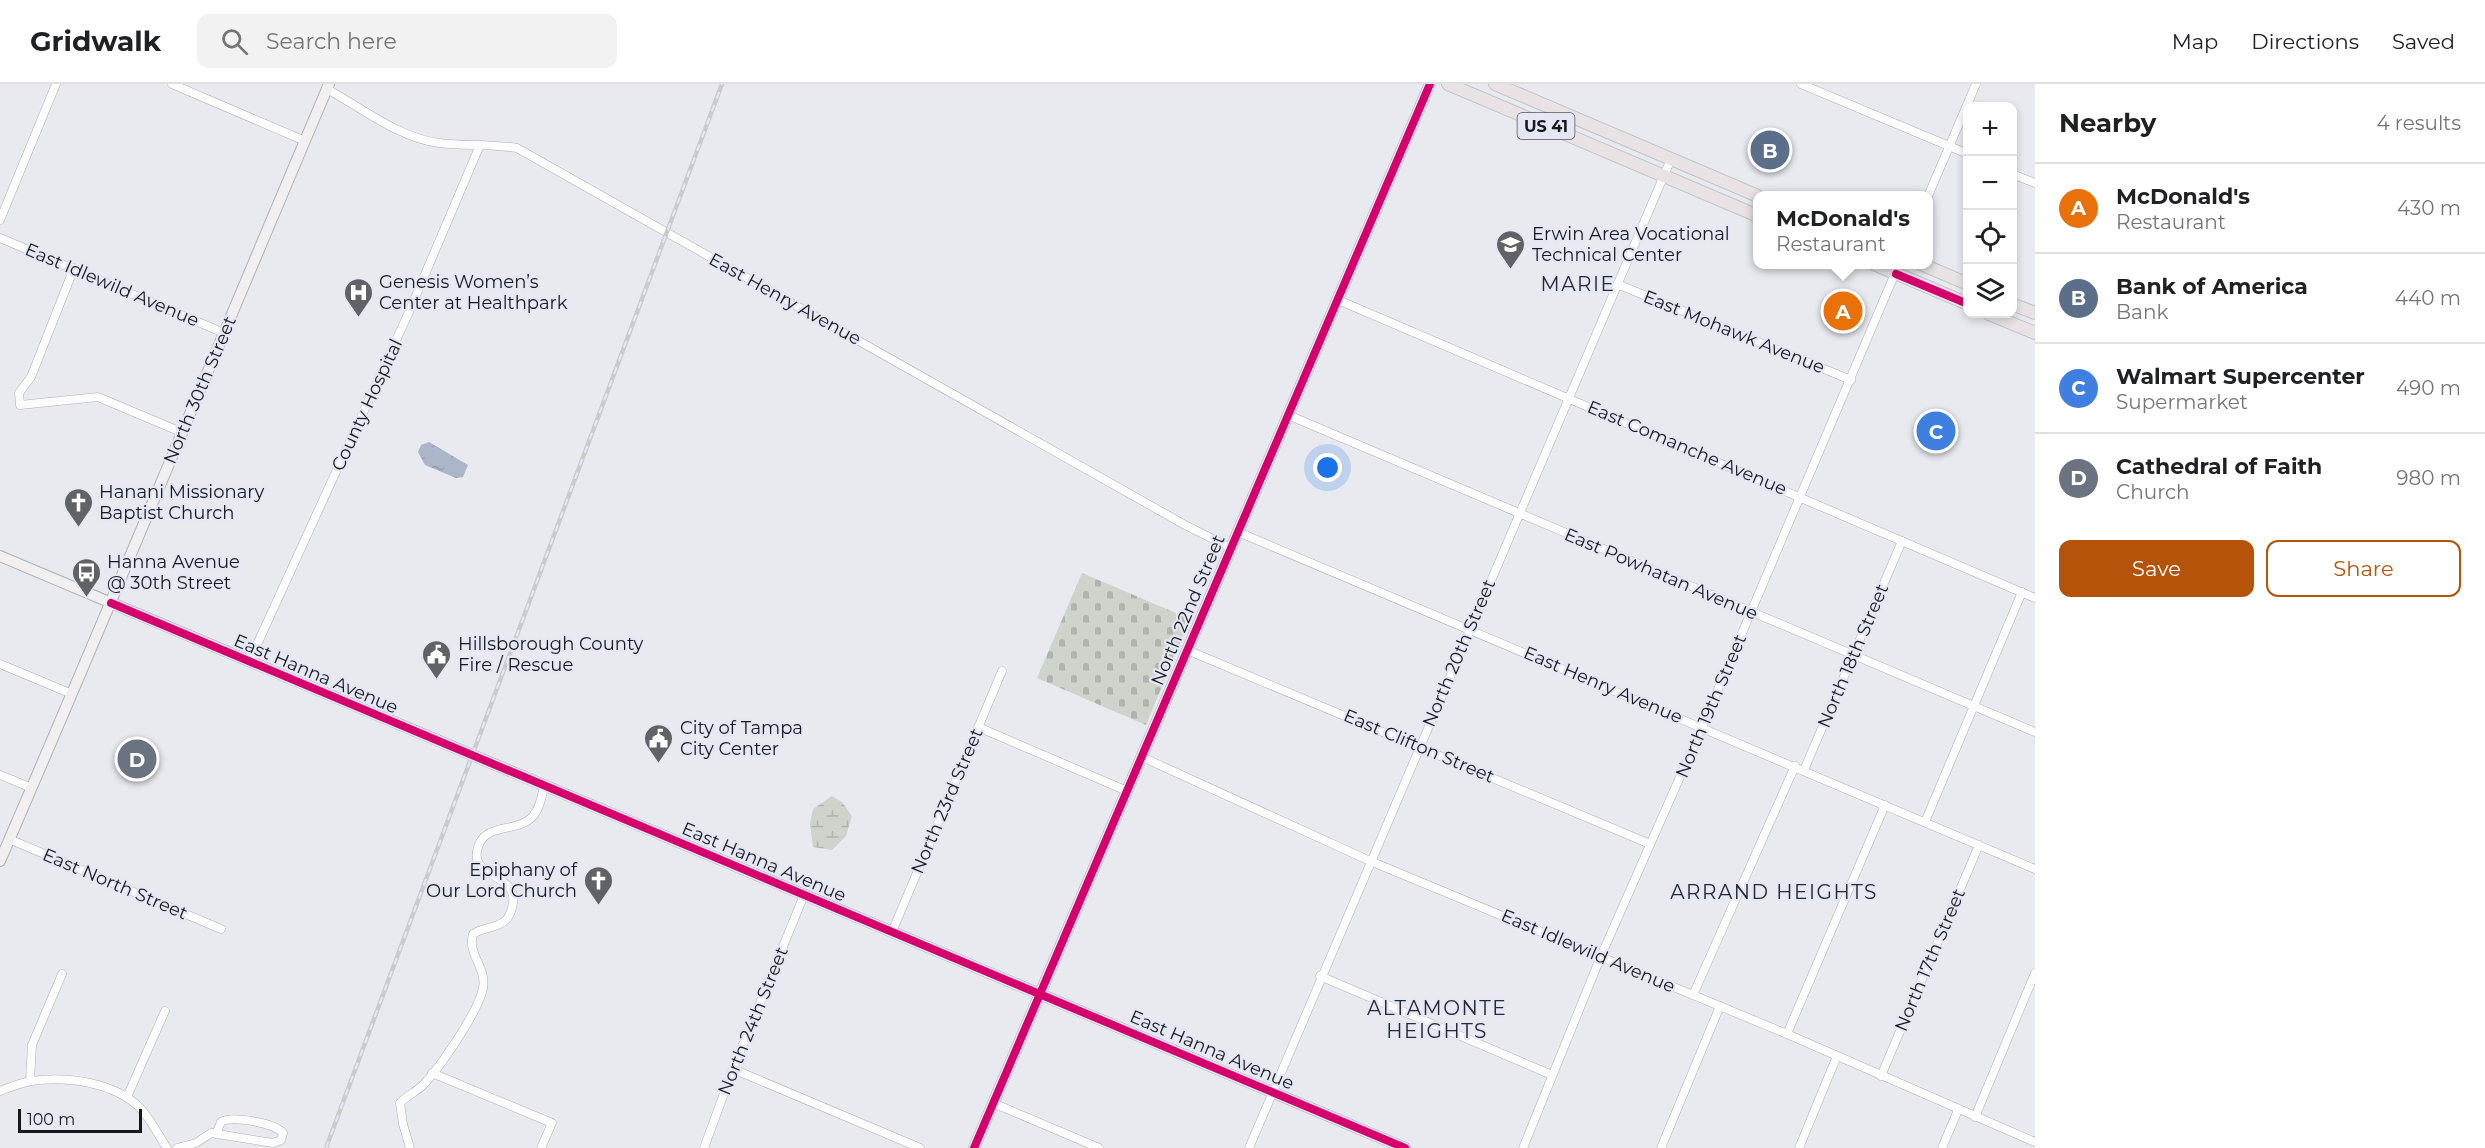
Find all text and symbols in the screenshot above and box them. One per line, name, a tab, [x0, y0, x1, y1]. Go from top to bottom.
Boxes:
search box	[197, 14, 617, 68]
text: Gridwalk	[30, 24, 161, 58]
icon: search	[218, 25, 251, 58]
text: Search here	[266, 28, 397, 55]
text: Map	[2172, 29, 2218, 54]
text: Directions	[2251, 29, 2359, 54]
text: Saved	[2392, 29, 2455, 54]
map controls	[1963, 102, 2017, 318]
button: +	[1963, 102, 2017, 156]
text: Nearby	[2059, 107, 2156, 139]
text: 4 results	[2376, 111, 2461, 135]
road number: US 41	[1518, 113, 1574, 139]
pin: B	[1750, 128, 1790, 172]
button: −	[1963, 156, 2017, 210]
text: McDonald's	[2116, 183, 2250, 210]
popup	[1753, 191, 1933, 269]
text: A	[2071, 196, 2086, 220]
text: 430 m	[2397, 196, 2461, 220]
text: McDonald's	[1776, 205, 1910, 232]
button: locate	[1963, 210, 2017, 264]
text: Restaurant	[2116, 210, 2226, 234]
place label: Erwin Area Vocational Technical Center	[1532, 223, 1730, 266]
school or university icon: Erwin Area Vocational Technical Center	[1495, 228, 1527, 270]
text: Restaurant	[1776, 232, 1886, 256]
street label: East Idlewild Avenue	[22, 238, 202, 332]
street label: East Henry Avenue	[705, 248, 865, 350]
button: layers	[1963, 264, 2017, 318]
place label: Genesis Women’s Center at Healthpark	[379, 271, 568, 314]
district label: MARIE	[1541, 272, 1615, 296]
text: Bank of America	[2116, 273, 2308, 300]
hospital icon: Genesis Women’s Center at Healthpark	[342, 276, 374, 318]
street label: East Mohawk Avenue	[1640, 286, 1828, 379]
text: B	[2071, 286, 2086, 310]
text: 440 m	[2395, 286, 2461, 310]
pin: A	[1824, 288, 1862, 334]
text: Bank	[2116, 300, 2168, 324]
street label: North 30th Street	[159, 313, 241, 467]
street label: County Hospital	[327, 336, 407, 474]
text: Walmart Supercenter	[2116, 363, 2365, 390]
text: C	[2071, 376, 2086, 400]
text: 490 m	[2396, 376, 2461, 400]
text: Supermarket	[2116, 390, 2248, 414]
street label: East Comanche Avenue	[1584, 396, 1790, 500]
pin: C	[1916, 408, 1956, 454]
your location	[1313, 453, 1342, 482]
text: Cathedral of Faith	[2116, 453, 2322, 480]
text: D	[2070, 466, 2087, 490]
text: 980 m	[2396, 466, 2461, 490]
text: Church	[2116, 480, 2190, 504]
place label: Hanani Missionary Baptist Church	[99, 481, 264, 524]
church icon: Hanani Missionary Baptist Church	[62, 486, 94, 528]
street label: East Powhatan Avenue	[1561, 523, 1761, 625]
street label: North 22nd Street	[1146, 531, 1230, 689]
button: Save	[2059, 540, 2254, 597]
button: Share	[2266, 540, 2461, 597]
place label: Hanna Avenue @ 30th Street	[107, 551, 240, 594]
bus stop icon: Hanna Avenue @ 30th Street	[70, 556, 102, 598]
street label: North 20th Street	[1418, 576, 1500, 730]
street label: North 18th Street	[1813, 581, 1893, 731]
street label: East Hanna Avenue	[231, 629, 402, 719]
street label: North 19th Street	[1671, 631, 1751, 781]
place label: Hillsborough County Fire / Rescue	[458, 633, 644, 676]
public building icon: Hillsborough County Fire / Rescue	[421, 638, 453, 680]
street label: East Henry Avenue	[1520, 642, 1686, 728]
street label: East Clifton Street	[1340, 704, 1498, 788]
place label: City of Tampa City Center	[680, 717, 803, 760]
public building icon: City of Tampa City Center	[643, 722, 675, 764]
street label: North 23rd Street	[906, 725, 988, 877]
pin: D	[118, 736, 156, 782]
street label: East Hanna Avenue	[679, 817, 850, 907]
street label: East North Street	[39, 844, 191, 924]
place label: Epiphany of Our Lord Church	[426, 859, 578, 902]
church icon: Epiphany of Our Lord Church	[582, 864, 614, 906]
district label: ARRAND HEIGHTS	[1670, 880, 1878, 904]
street label: North 17th Street	[1890, 885, 1970, 1035]
street label: East Idlewild Avenue	[1498, 904, 1678, 998]
street label: North 24th Street	[713, 944, 793, 1098]
district label: ALTAMONTE HEIGHTS	[1367, 996, 1507, 1043]
street label: East Hanna Avenue	[1127, 1005, 1298, 1095]
scale bar	[18, 1106, 142, 1134]
text: 100 m	[27, 1110, 75, 1129]

